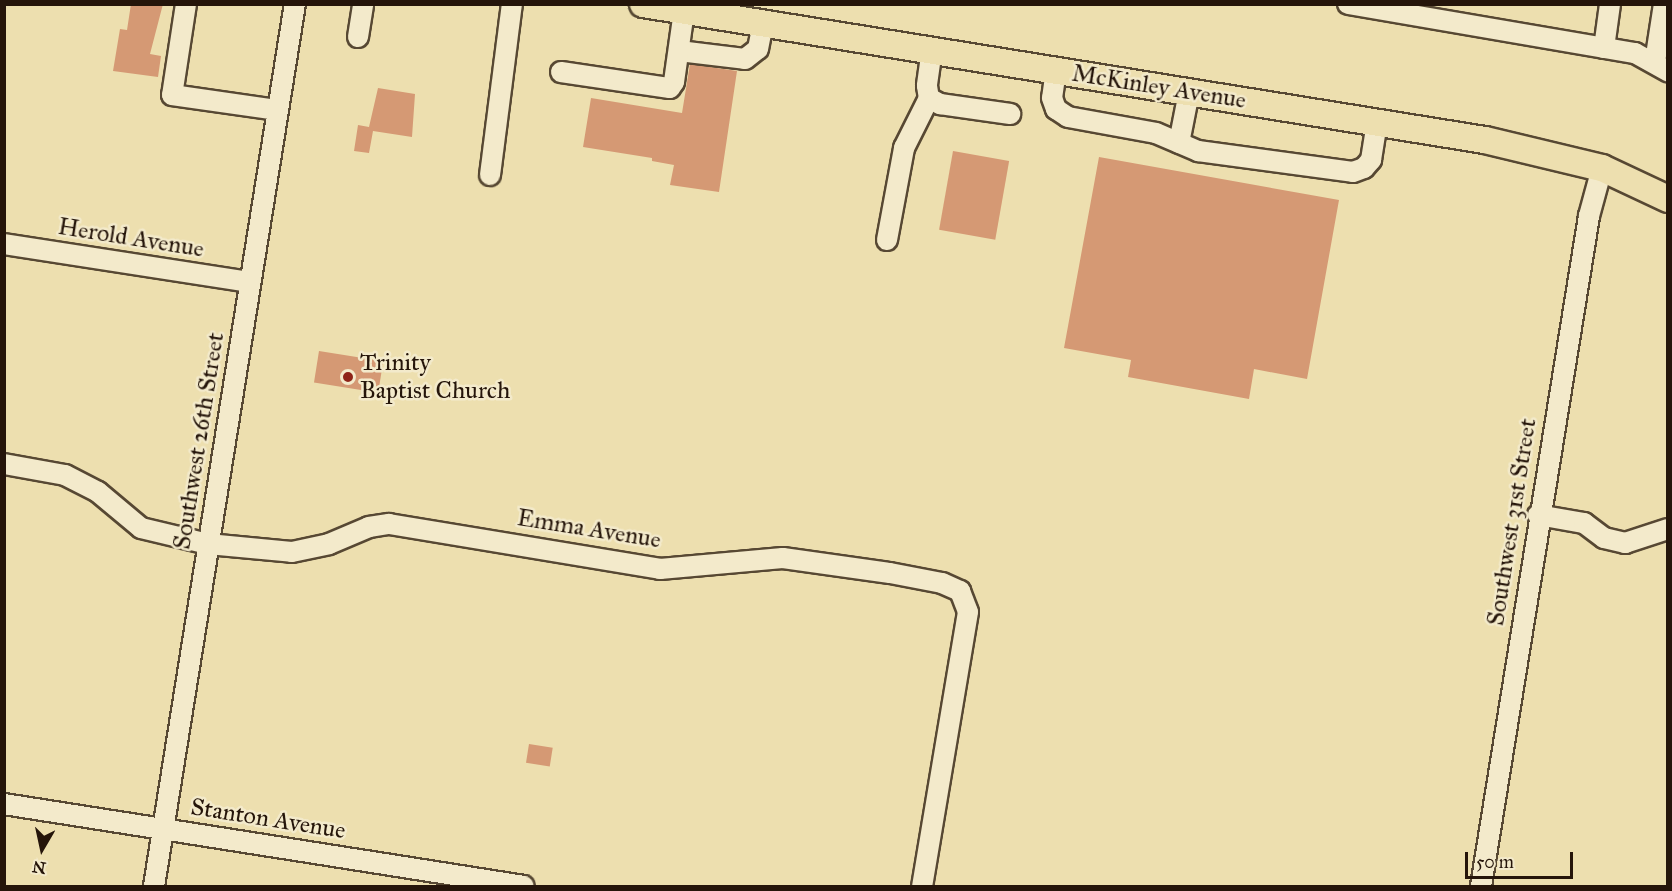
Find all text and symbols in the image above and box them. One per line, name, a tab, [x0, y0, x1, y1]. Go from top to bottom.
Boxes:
street label: McKinley Avenue	[1070, 59, 1248, 115]
street label: Herold Avenue	[56, 212, 206, 264]
street label: Southwest 26th Street	[168, 331, 230, 551]
place label: Trinity Baptist Church	[360, 349, 510, 405]
marker: Trinity Baptist Church	[341, 370, 355, 384]
street label: Southwest 31st Street	[1481, 416, 1543, 628]
street label: Emma Avenue	[515, 503, 663, 555]
street label: Stanton Avenue	[189, 793, 347, 845]
north arrow	[12, 819, 72, 879]
scale bar	[1468, 840, 1576, 878]
text: 50 m	[1476, 851, 1514, 873]
text: N	[31, 857, 47, 878]

